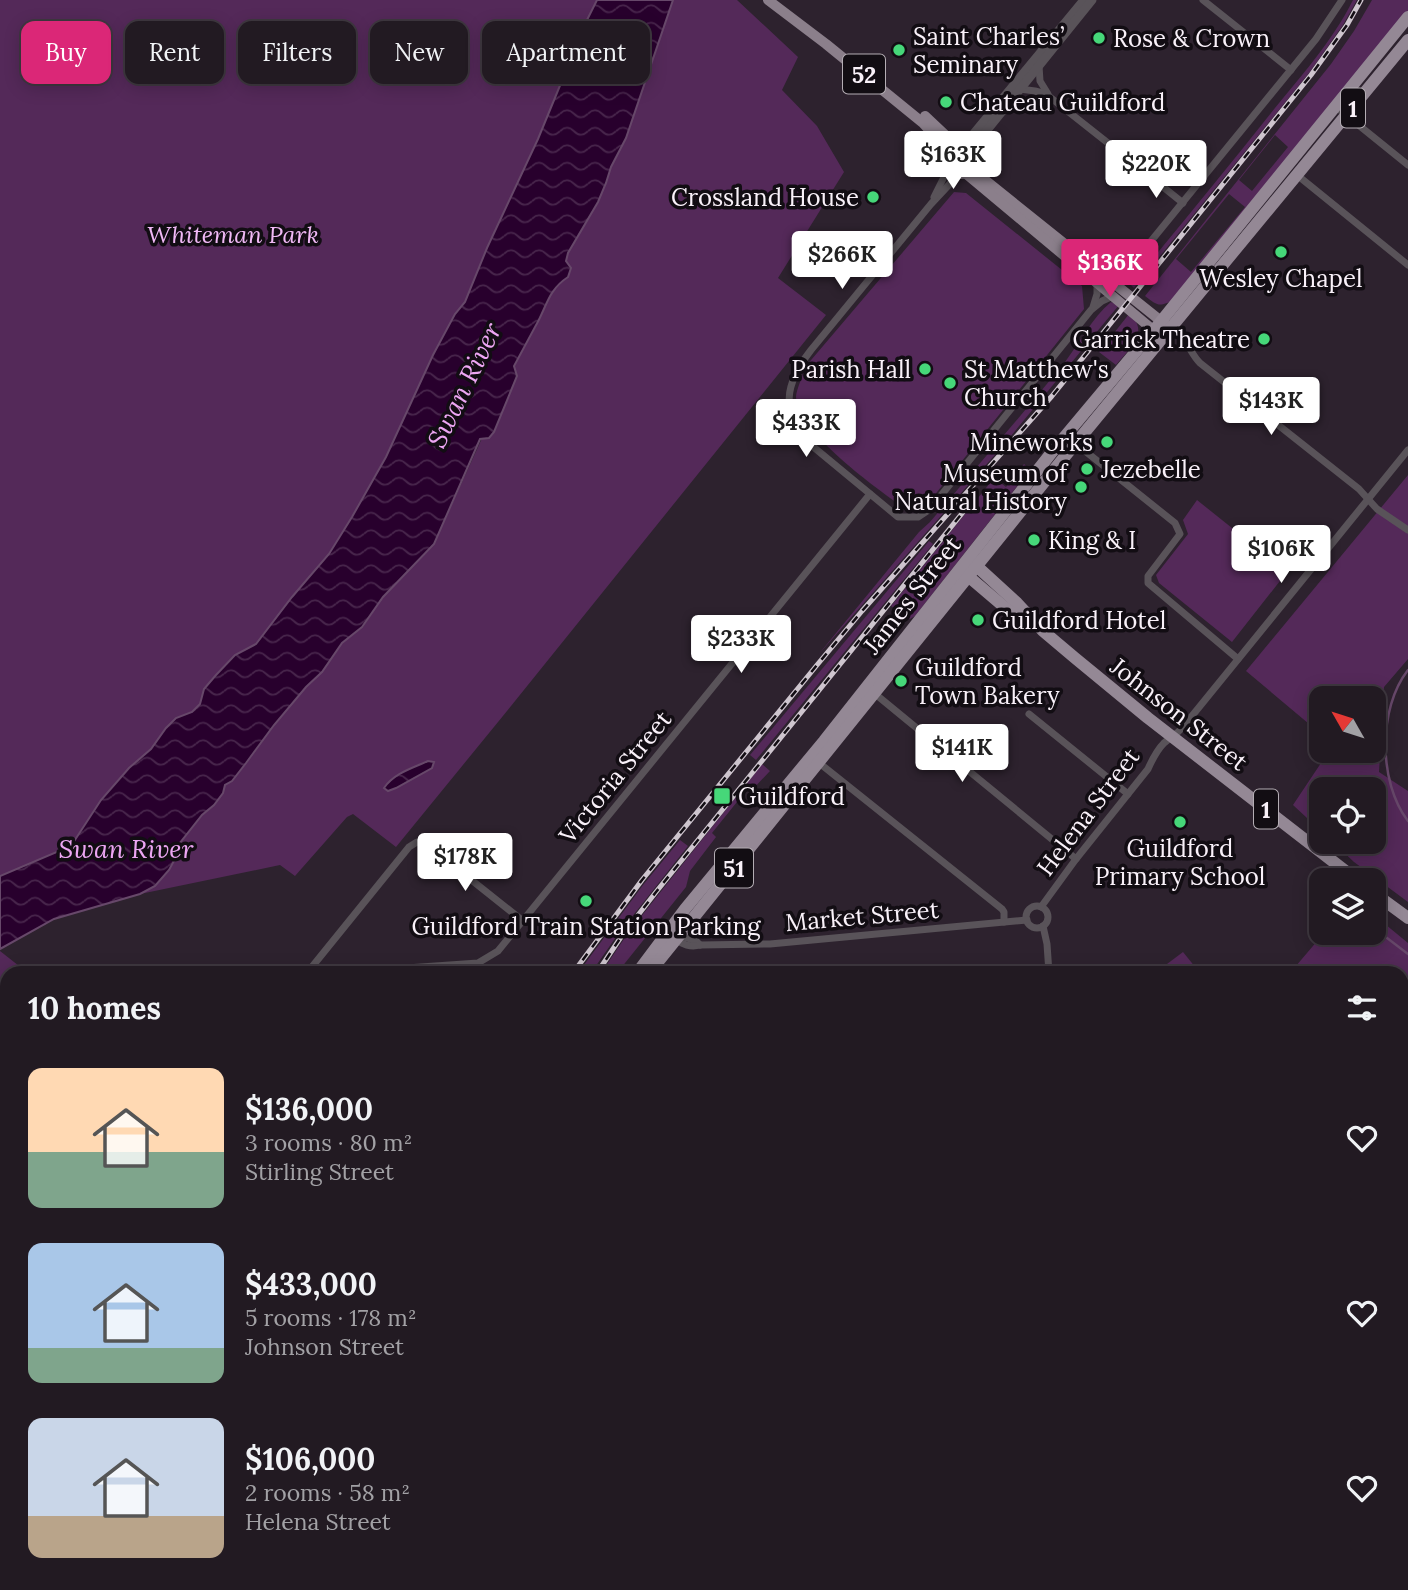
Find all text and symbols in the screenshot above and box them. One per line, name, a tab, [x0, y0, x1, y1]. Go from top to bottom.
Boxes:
chip: Buy	[21, 21, 111, 84]
chip: Rent	[125, 21, 224, 84]
chip: Filters	[238, 21, 356, 84]
chip: New	[370, 21, 468, 84]
chip: Apartment	[482, 21, 650, 84]
place label: Saint Charles’ Seminary	[913, 21, 1064, 80]
place label: Rose & Crown	[1113, 23, 1270, 54]
marker: Rose & Crown	[1091, 30, 1107, 46]
marker: Saint Charles’ Seminary	[891, 42, 907, 58]
road number: 52	[843, 54, 885, 94]
place label: Chateau Guildford	[960, 87, 1165, 118]
road number: 1	[1341, 88, 1365, 128]
marker: Chateau Guildford	[938, 94, 954, 110]
pin: $163K	[904, 132, 1002, 191]
text: $163K	[920, 139, 986, 168]
pin: $220K	[1107, 140, 1205, 200]
text: $220K	[1121, 148, 1191, 177]
place label: Crossland House	[671, 182, 859, 213]
marker: Crossland House	[865, 189, 881, 205]
park label: Whiteman Park	[147, 219, 319, 250]
pin: $266K	[793, 232, 891, 291]
text: $266K	[808, 239, 876, 268]
pin: $136K	[1061, 240, 1159, 299]
marker: Wesley Chapel	[1273, 244, 1289, 260]
text: $136K	[1077, 247, 1143, 276]
place label: Wesley Chapel	[1200, 263, 1362, 294]
water label: Swan River	[420, 317, 509, 453]
place label: Garrick Theatre	[1072, 324, 1250, 355]
marker: Garrick Theatre	[1256, 331, 1272, 347]
place label: Parish Hall	[791, 354, 911, 385]
place label: St Matthew's Church	[964, 354, 1109, 413]
marker: Parish Hall	[917, 361, 933, 377]
marker: St Matthew's Church	[942, 375, 958, 391]
pin: $143K	[1222, 378, 1320, 437]
text: $143K	[1239, 385, 1303, 414]
pin: $433K	[757, 400, 855, 459]
text: $433K	[772, 407, 840, 436]
place label: Mineworks	[969, 427, 1093, 458]
marker: Mineworks	[1099, 434, 1115, 450]
place label: Jezebelle	[1100, 454, 1201, 485]
place label: Museum of Natural History	[894, 458, 1069, 517]
marker: Jezebelle	[1079, 461, 1095, 477]
marker: Museum of Natural History	[1073, 479, 1089, 495]
place label: King & I	[1048, 525, 1136, 556]
pin: $106K	[1232, 526, 1330, 585]
street label: James Street	[856, 529, 968, 661]
marker: King & I	[1026, 532, 1042, 548]
text: $106K	[1247, 533, 1315, 562]
place label: Guildford Hotel	[992, 605, 1166, 636]
marker: Guildford Hotel	[970, 612, 986, 628]
pin: $233K	[692, 616, 790, 675]
text: $233K	[707, 623, 775, 652]
street label: Johnson Street	[1103, 650, 1254, 778]
place label: Guildford Town Bakery	[915, 652, 1060, 711]
marker: Guildford Town Bakery	[893, 673, 909, 689]
north arrow	[1309, 686, 1386, 763]
map controls	[1309, 686, 1386, 945]
street label: Victoria Street	[551, 704, 678, 850]
pin: $141K	[913, 724, 1011, 784]
text: $141K	[931, 732, 993, 761]
street label: Helena Street	[1030, 741, 1147, 882]
button: locate	[1309, 777, 1386, 854]
place label: Guildford	[738, 781, 845, 812]
marker: Guildford	[712, 786, 732, 806]
road number: 1	[1254, 790, 1278, 828]
marker: Guildford Primary School	[1172, 814, 1188, 830]
water label: Swan River	[58, 832, 194, 865]
place label: Guildford Primary School	[1095, 833, 1265, 892]
pin: $178K	[416, 834, 514, 893]
text: $178K	[433, 841, 497, 870]
road number: 51	[715, 848, 753, 888]
button: layers	[1309, 868, 1386, 945]
marker: Guildford Train Station Parking	[578, 893, 594, 909]
street label: Market Street	[784, 894, 941, 938]
place label: Guildford Train Station Parking	[412, 911, 761, 942]
text: 10 homes	[28, 989, 161, 1027]
icon: filters	[1343, 989, 1381, 1027]
text: $136,000	[245, 1090, 373, 1128]
icon: home	[84, 1096, 168, 1180]
icon: heart	[1343, 1119, 1381, 1157]
text: 3 rooms · 80 m²	[245, 1128, 412, 1157]
text: Stirling Street	[245, 1157, 394, 1186]
text: $433,000	[245, 1265, 377, 1303]
icon: home	[84, 1271, 168, 1355]
icon: heart	[1343, 1294, 1381, 1332]
text: 5 rooms · 178 m²	[245, 1303, 417, 1332]
text: Johnson Street	[245, 1332, 404, 1361]
text: $106,000	[245, 1440, 375, 1478]
icon: home	[84, 1446, 168, 1530]
icon: heart	[1343, 1469, 1381, 1507]
text: 2 rooms · 58 m²	[245, 1478, 410, 1507]
text: Helena Street	[245, 1507, 391, 1536]

